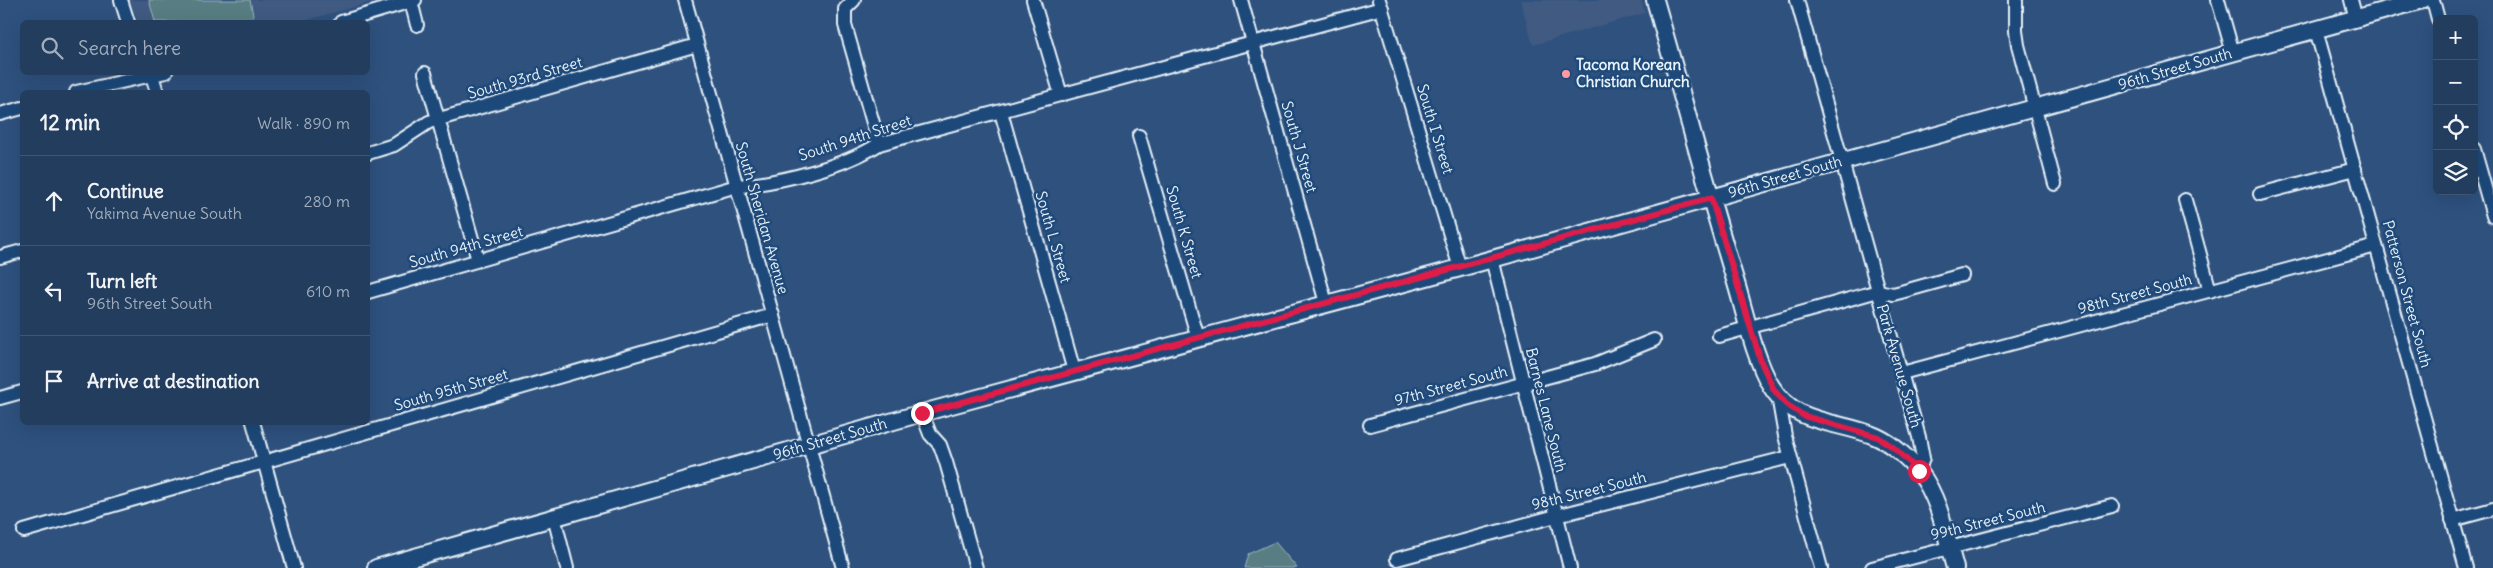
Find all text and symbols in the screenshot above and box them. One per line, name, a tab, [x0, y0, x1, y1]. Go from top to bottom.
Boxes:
map controls	[2433, 15, 2478, 195]
button: +	[2433, 15, 2478, 60]
search box	[20, 20, 370, 75]
icon: search	[38, 34, 66, 62]
text: Search here	[78, 36, 181, 60]
street label: 96th Street South	[2116, 43, 2234, 94]
street label: South 93rd Street	[465, 52, 584, 103]
place label: Tacoma Korean Christian Church	[1576, 55, 1690, 91]
button: −	[2433, 60, 2478, 105]
marker: Tacoma Korean Christian Church	[1560, 68, 1572, 80]
street label: South I Street	[1413, 82, 1458, 176]
street label: South J Street	[1277, 99, 1322, 195]
button: locate	[2433, 105, 2478, 150]
text: 12 min	[40, 109, 100, 136]
street label: South 94th Street	[796, 110, 914, 165]
text: Walk · 890 m	[257, 113, 350, 133]
street label: South Sheridan Avenue	[732, 140, 793, 296]
button: layers	[2433, 150, 2478, 195]
street label: 96th Street South	[1726, 151, 1844, 202]
text: Continue	[87, 179, 164, 203]
street label: South K Street	[1162, 183, 1207, 280]
icon: ahead	[40, 187, 68, 215]
street label: South L Street	[1031, 189, 1076, 285]
text: 280 m	[304, 191, 350, 211]
text: Yakima Avenue South	[87, 203, 242, 223]
street label: Patterson Street South	[2379, 218, 2436, 370]
street label: South 94th Street	[407, 221, 525, 272]
text: Turn left	[87, 269, 157, 293]
street label: 98th Street South	[2076, 269, 2194, 318]
icon: left	[40, 277, 68, 305]
text: 610 m	[306, 281, 350, 301]
text: 96th Street South	[87, 293, 212, 313]
street label: Park Avenue South	[1873, 302, 1926, 430]
street label: Barnes Lane South	[1522, 346, 1571, 475]
street label: 97th Street South	[1392, 361, 1510, 410]
street label: South 95th Street	[392, 364, 510, 415]
icon: arrive	[40, 367, 68, 395]
text: Arrive at destination	[87, 369, 260, 393]
route end	[911, 402, 934, 425]
street label: 96th Street South	[771, 413, 889, 464]
route start	[1908, 460, 1931, 483]
street label: 98th Street South	[1530, 467, 1648, 514]
street label: 99th Street South	[1929, 497, 2047, 544]

